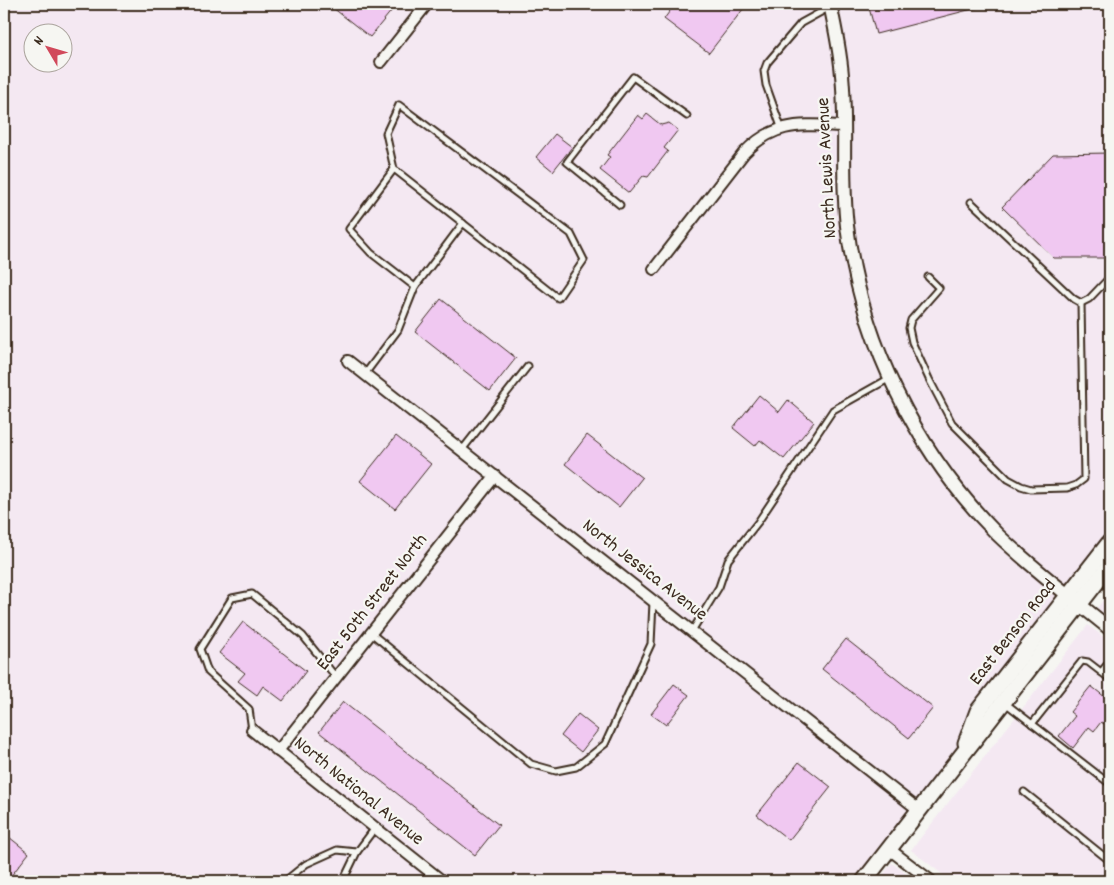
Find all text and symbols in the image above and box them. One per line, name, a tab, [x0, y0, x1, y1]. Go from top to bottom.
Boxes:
north arrow	[22, 22, 72, 72]
text: N	[29, 32, 49, 50]
street label: North Lewis Avenue	[811, 97, 845, 239]
street label: North Jessica Avenue	[576, 513, 712, 629]
street label: East 50th Street North	[311, 529, 435, 677]
street label: East Benson Road	[964, 574, 1064, 692]
street label: North National Avenue	[287, 731, 429, 853]

